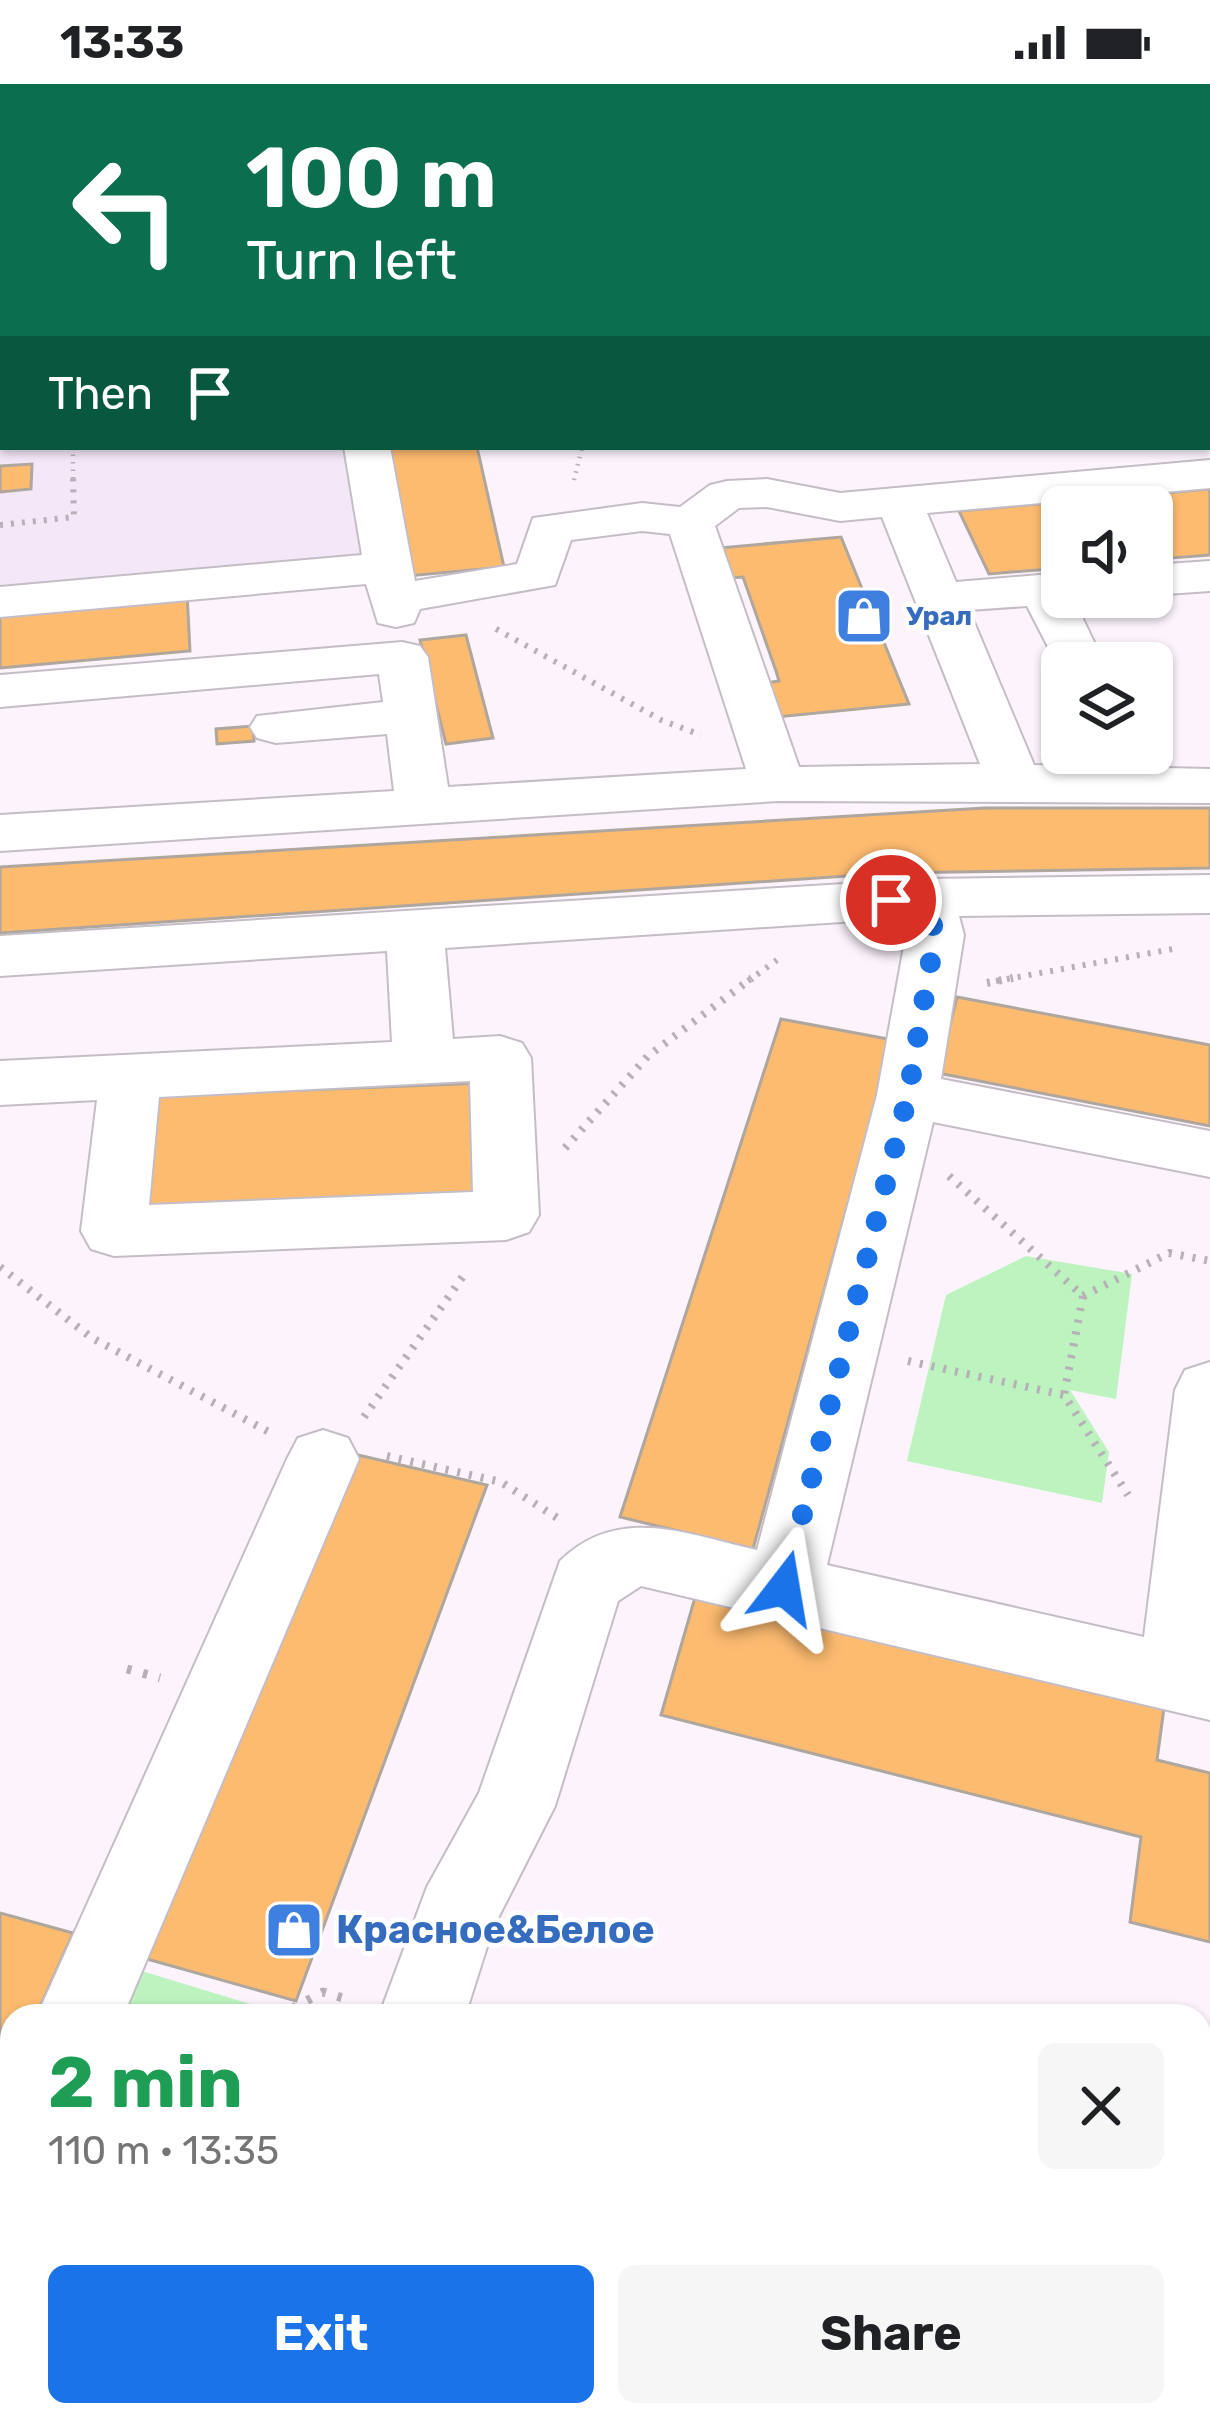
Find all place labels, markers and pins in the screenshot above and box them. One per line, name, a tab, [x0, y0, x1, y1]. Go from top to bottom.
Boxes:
shop icon: Урал	[833, 585, 895, 647]
place label: Урал	[906, 600, 972, 632]
pin	[840, 849, 942, 951]
shop icon: Красное&Белое	[263, 1899, 325, 1961]
place label: Красное&Белое	[336, 1907, 655, 1953]

